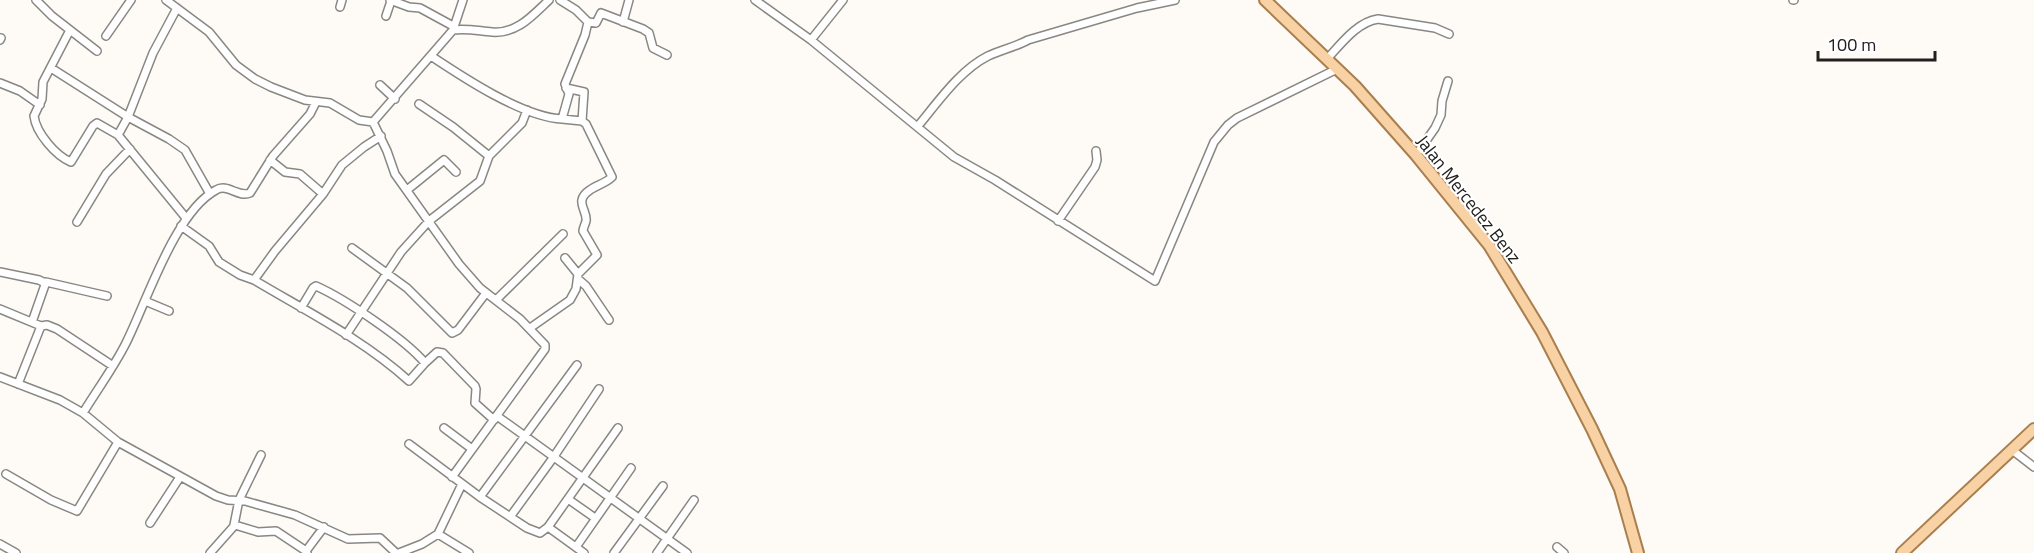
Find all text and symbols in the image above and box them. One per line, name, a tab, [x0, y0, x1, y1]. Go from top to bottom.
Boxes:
scale bar	[1818, 24, 1935, 62]
text: 100 m	[1827, 31, 1876, 58]
street label: Jalan Mercedez Benz	[1410, 129, 1528, 269]

